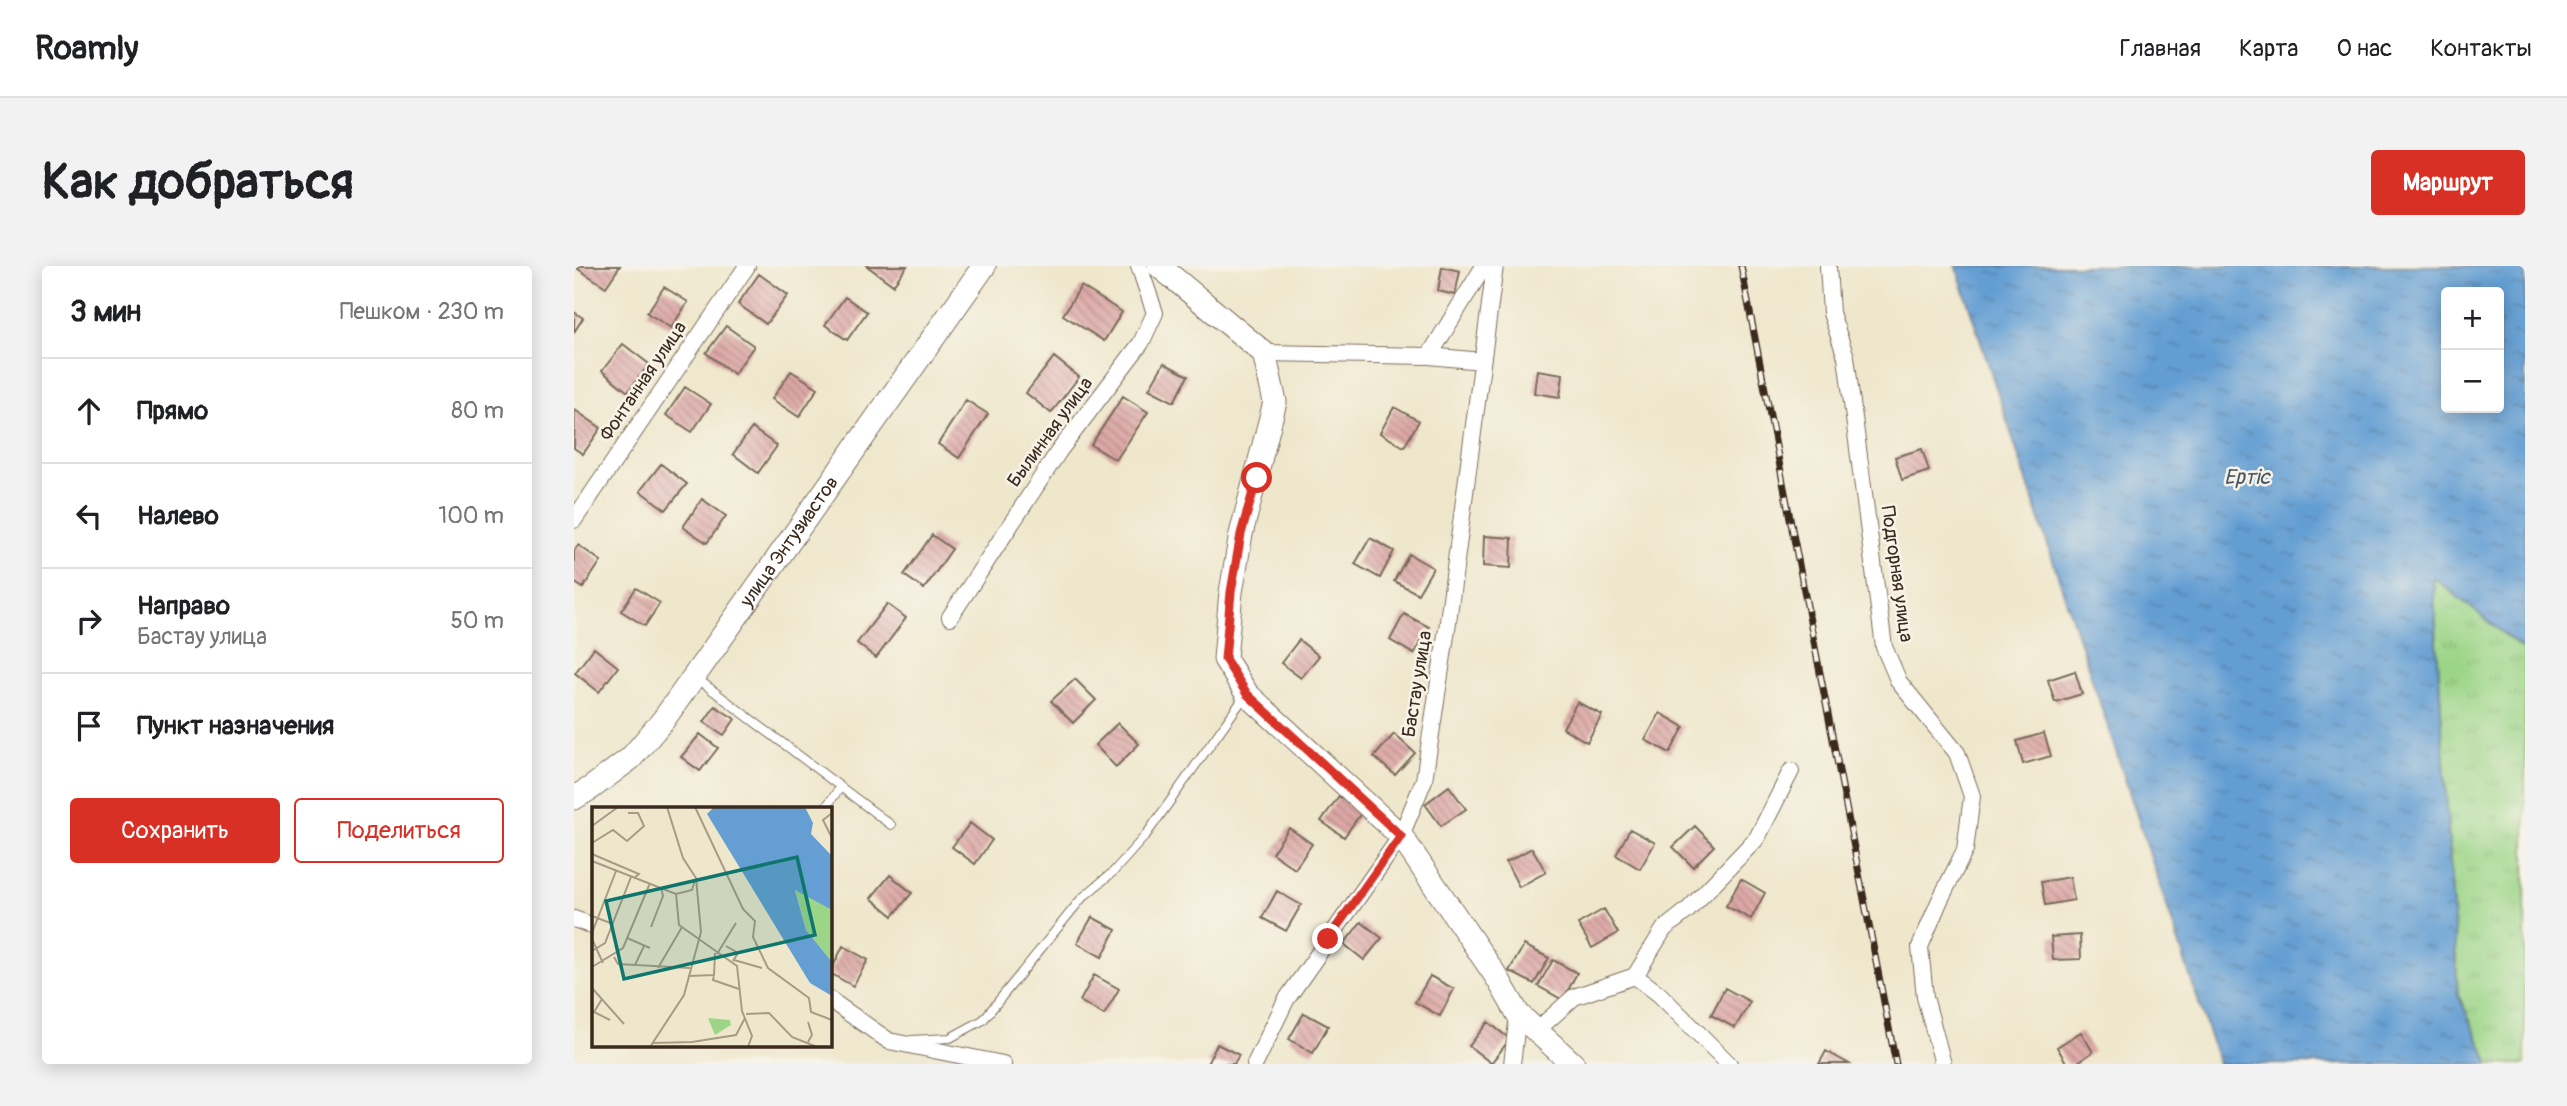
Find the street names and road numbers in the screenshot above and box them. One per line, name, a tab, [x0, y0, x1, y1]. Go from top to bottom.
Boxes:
street label: Фонтанная улица	[594, 317, 692, 445]
street label: Былинная улица	[1002, 372, 1098, 492]
street label: улица Энтузиастов	[734, 471, 844, 613]
street label: Подгорная улица	[1876, 504, 1918, 644]
street label: Бастау улица	[1397, 629, 1437, 739]

